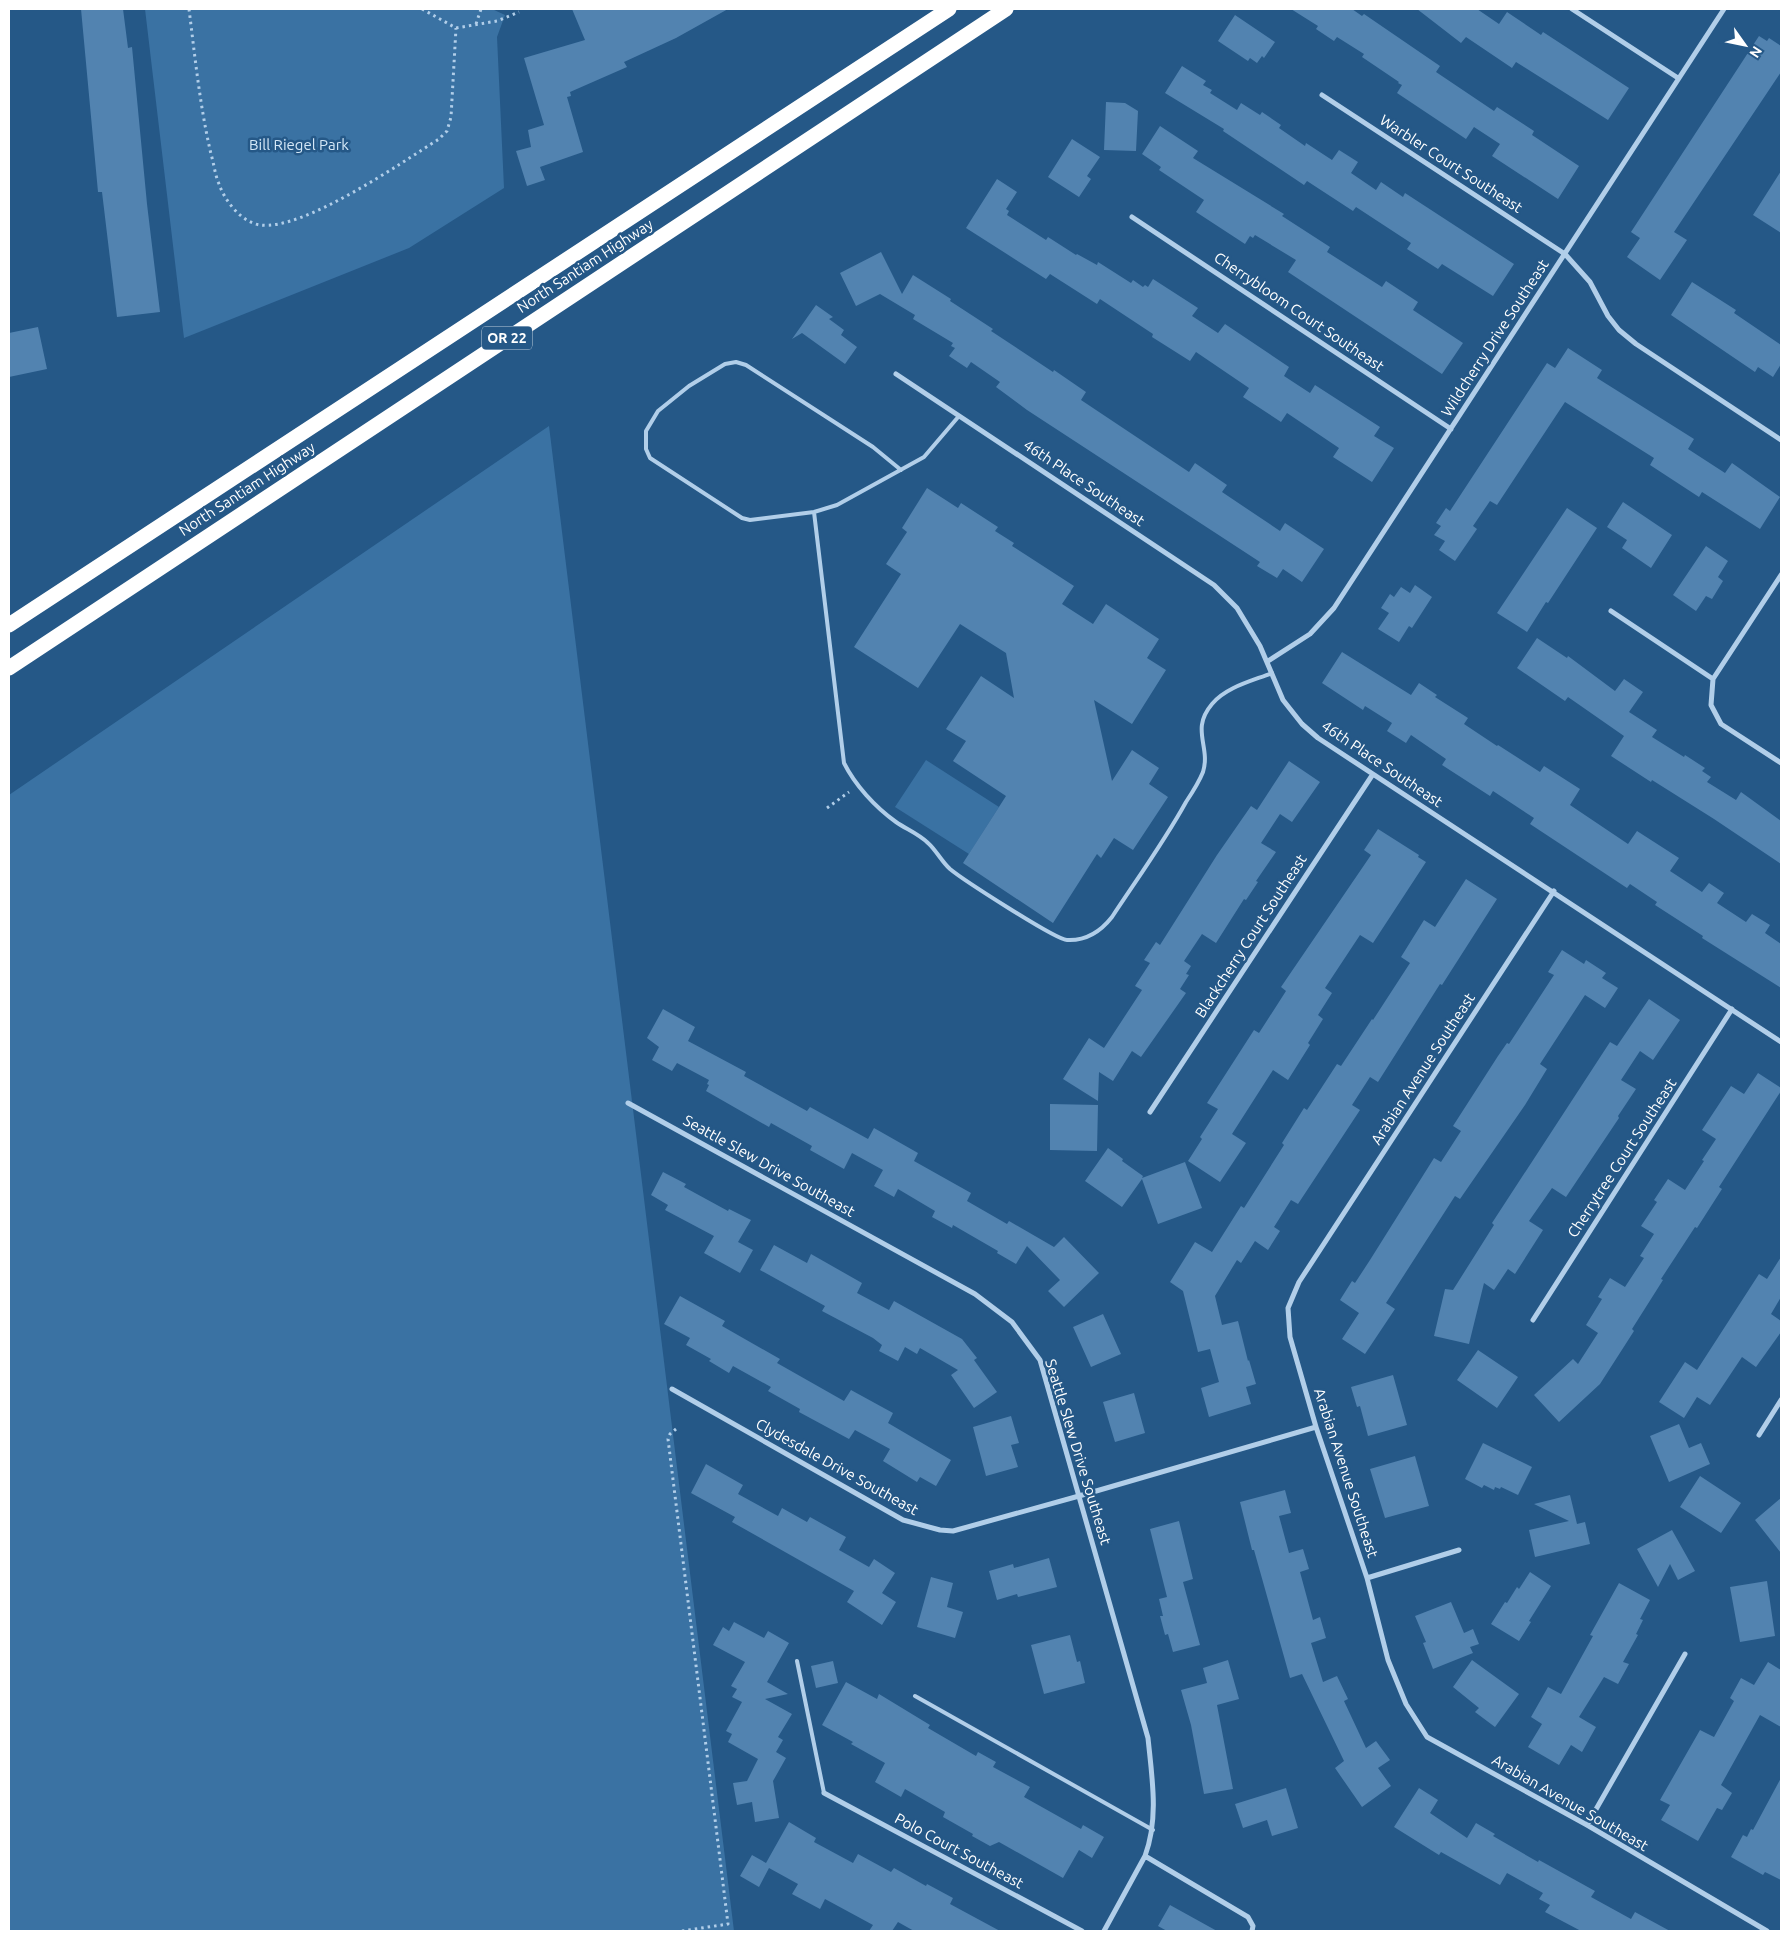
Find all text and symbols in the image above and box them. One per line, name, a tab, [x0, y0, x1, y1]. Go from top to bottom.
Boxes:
north arrow	[1720, 20, 1770, 70]
text: N	[1746, 43, 1765, 61]
street label: Warbler Court Southeast	[1377, 111, 1526, 216]
park label: Bill Riegel Park	[249, 136, 349, 153]
street label: North Santiam Highway	[514, 215, 656, 316]
street label: Cherrybloom Court Southeast	[1211, 248, 1388, 375]
street label: Wildcherry Drive Southeast	[1437, 256, 1552, 419]
road number: OR 22	[482, 326, 532, 349]
street label: 46th Place Southeast	[1021, 436, 1148, 529]
street label: North Santiam Highway	[176, 438, 318, 539]
street label: 46th Place Southeast	[1319, 717, 1446, 810]
street label: Blackcherry Court Southeast	[1191, 851, 1310, 1021]
street label: Arabian Avenue Southeast	[1367, 990, 1478, 1148]
street label: Cherrytree Court Southeast	[1564, 1075, 1679, 1240]
street label: Seattle Slew Drive Southeast	[681, 1111, 858, 1220]
street label: Seattle Slew Drive Southeast	[1042, 1357, 1115, 1547]
street label: Arabian Avenue Southeast	[1311, 1386, 1382, 1560]
street label: Clydesdale Drive Southeast	[753, 1415, 921, 1518]
street label: Arabian Avenue Southeast	[1489, 1751, 1651, 1854]
street label: Polo Court Southeast	[892, 1809, 1027, 1892]

